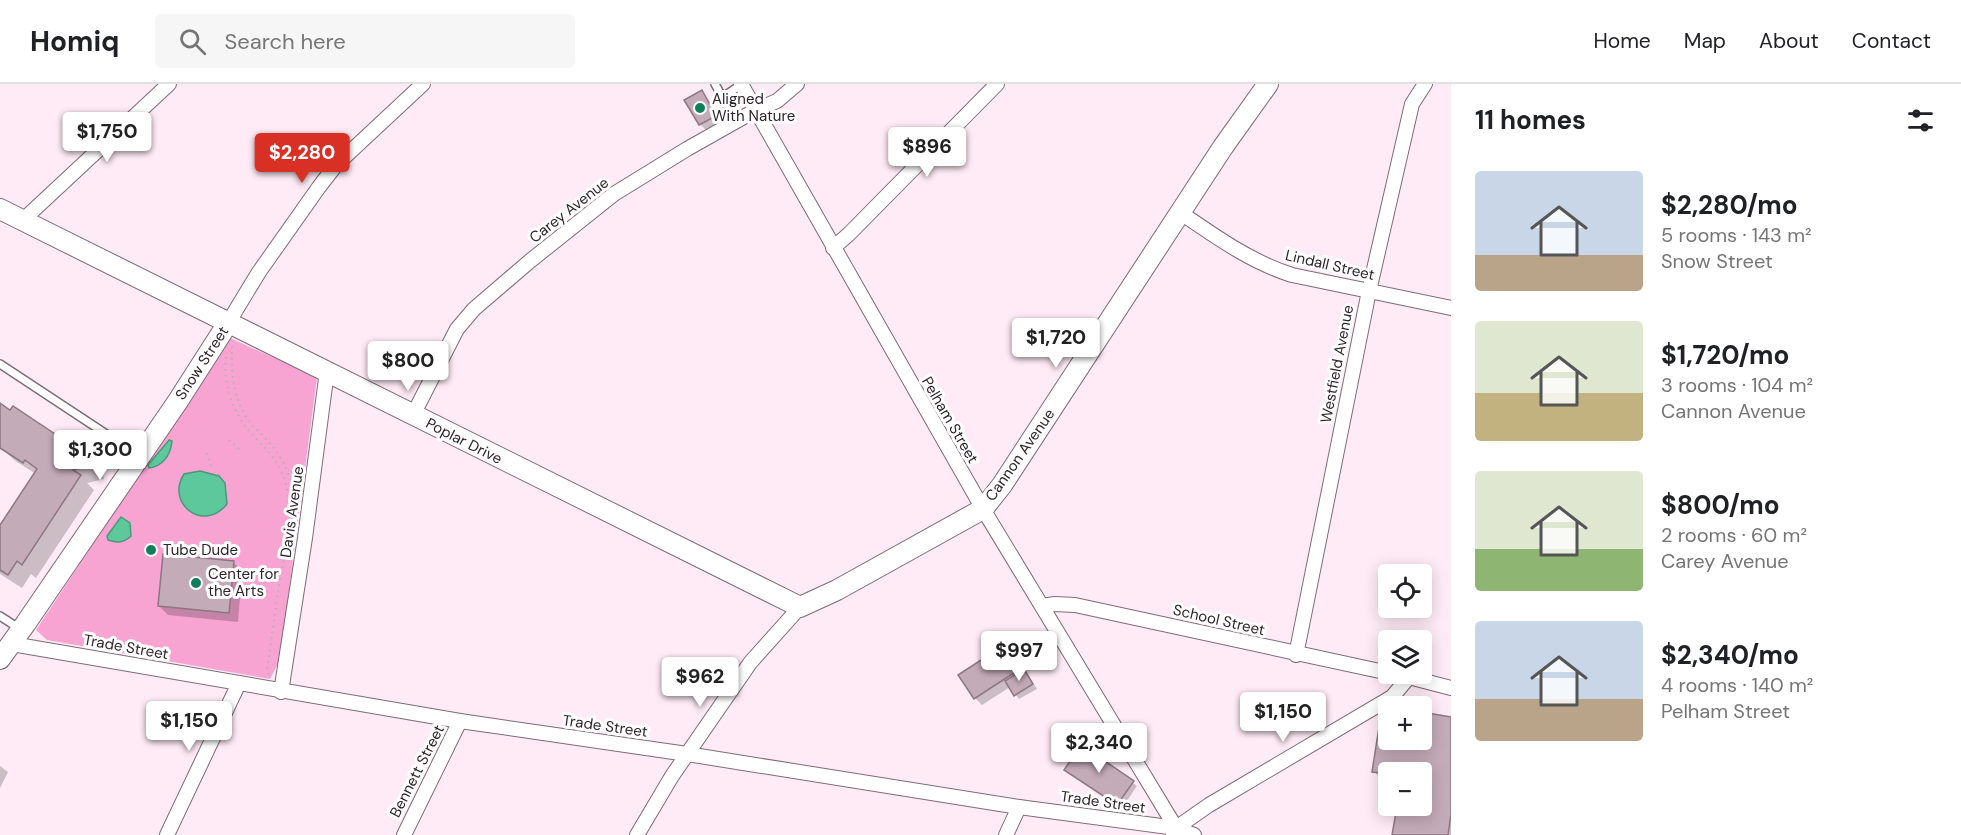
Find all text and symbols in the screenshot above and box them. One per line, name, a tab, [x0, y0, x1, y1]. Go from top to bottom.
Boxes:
search box	[155, 14, 575, 68]
text: Homiq	[30, 23, 119, 60]
icon: search	[176, 25, 209, 58]
text: Search here	[224, 27, 346, 56]
text: Home	[1593, 27, 1651, 55]
text: Map	[1684, 27, 1726, 55]
text: About	[1759, 27, 1819, 55]
text: Contact	[1852, 27, 1931, 55]
place label: Aligned With Nature	[712, 89, 795, 126]
marker: Aligned With Nature	[693, 101, 707, 115]
text: 11 homes	[1475, 103, 1586, 137]
icon: filters	[1904, 104, 1937, 137]
pin: $1,750	[58, 112, 156, 163]
text: $1,750	[76, 118, 138, 144]
pin: $896	[891, 127, 963, 178]
pin: $2,280	[253, 133, 351, 184]
text: $896	[902, 133, 952, 159]
text: $2,280	[269, 139, 335, 165]
street label: Carey Avenue	[525, 173, 613, 247]
text: $2,280/mo	[1661, 188, 1798, 222]
icon: home	[1523, 195, 1595, 267]
text: 5 rooms · 143 m²	[1661, 222, 1812, 248]
street label: Lindall Street	[1283, 245, 1377, 285]
text: Snow Street	[1661, 248, 1773, 274]
street label: Westfield Avenue	[1316, 303, 1358, 425]
pin: $1,720	[1007, 318, 1105, 369]
street label: Snow Street	[171, 322, 233, 404]
text: $1,720	[1026, 324, 1086, 350]
text: $1,720/mo	[1661, 338, 1789, 372]
pin: $800	[372, 341, 444, 392]
icon: home	[1523, 345, 1595, 417]
text: $800	[382, 347, 434, 373]
text: 3 rooms · 104 m²	[1661, 372, 1813, 398]
street label: Pelham Street	[917, 373, 983, 467]
text: Cannon Avenue	[1661, 398, 1806, 424]
street label: Cannon Avenue	[981, 405, 1059, 505]
street label: Poplar Drive	[422, 413, 506, 469]
pin: $1,300	[51, 430, 149, 481]
text: $1,300	[68, 436, 132, 462]
street label: Davis Avenue	[276, 465, 308, 559]
text: $800/mo	[1661, 488, 1780, 522]
icon: home	[1523, 495, 1595, 567]
text: 2 rooms · 60 m²	[1661, 522, 1807, 548]
place label: Tube Dude	[163, 540, 238, 560]
marker: Tube Dude	[144, 543, 158, 557]
text: Carey Avenue	[1661, 548, 1789, 574]
place label: Center for the Arts	[208, 564, 279, 601]
map controls	[1378, 564, 1432, 816]
button: locate	[1378, 564, 1432, 618]
marker: Center for the Arts	[189, 576, 203, 590]
street label: School Street	[1171, 600, 1267, 640]
street label: Trade Street	[82, 630, 170, 664]
button: layers	[1378, 630, 1432, 684]
pin: $997	[983, 631, 1055, 682]
text: $997	[995, 637, 1043, 663]
text: $2,340/mo	[1661, 638, 1799, 672]
icon: home	[1523, 645, 1595, 717]
pin: $962	[664, 657, 736, 708]
text: $962	[676, 663, 724, 689]
text: 4 rooms · 140 m²	[1661, 672, 1813, 698]
pin: $1,150	[1234, 692, 1332, 743]
button: +	[1378, 696, 1432, 750]
text: $1,150	[1254, 698, 1312, 724]
text: Pelham Street	[1661, 698, 1790, 724]
pin: $1,150	[140, 701, 238, 752]
text: $1,150	[160, 707, 218, 733]
street label: Trade Street	[561, 710, 649, 742]
street label: Bennett Street	[385, 721, 449, 821]
pin: $2,340	[1050, 723, 1148, 774]
text: $2,340	[1065, 729, 1133, 755]
button: −	[1378, 762, 1432, 816]
street label: Trade Street	[1059, 786, 1147, 818]

